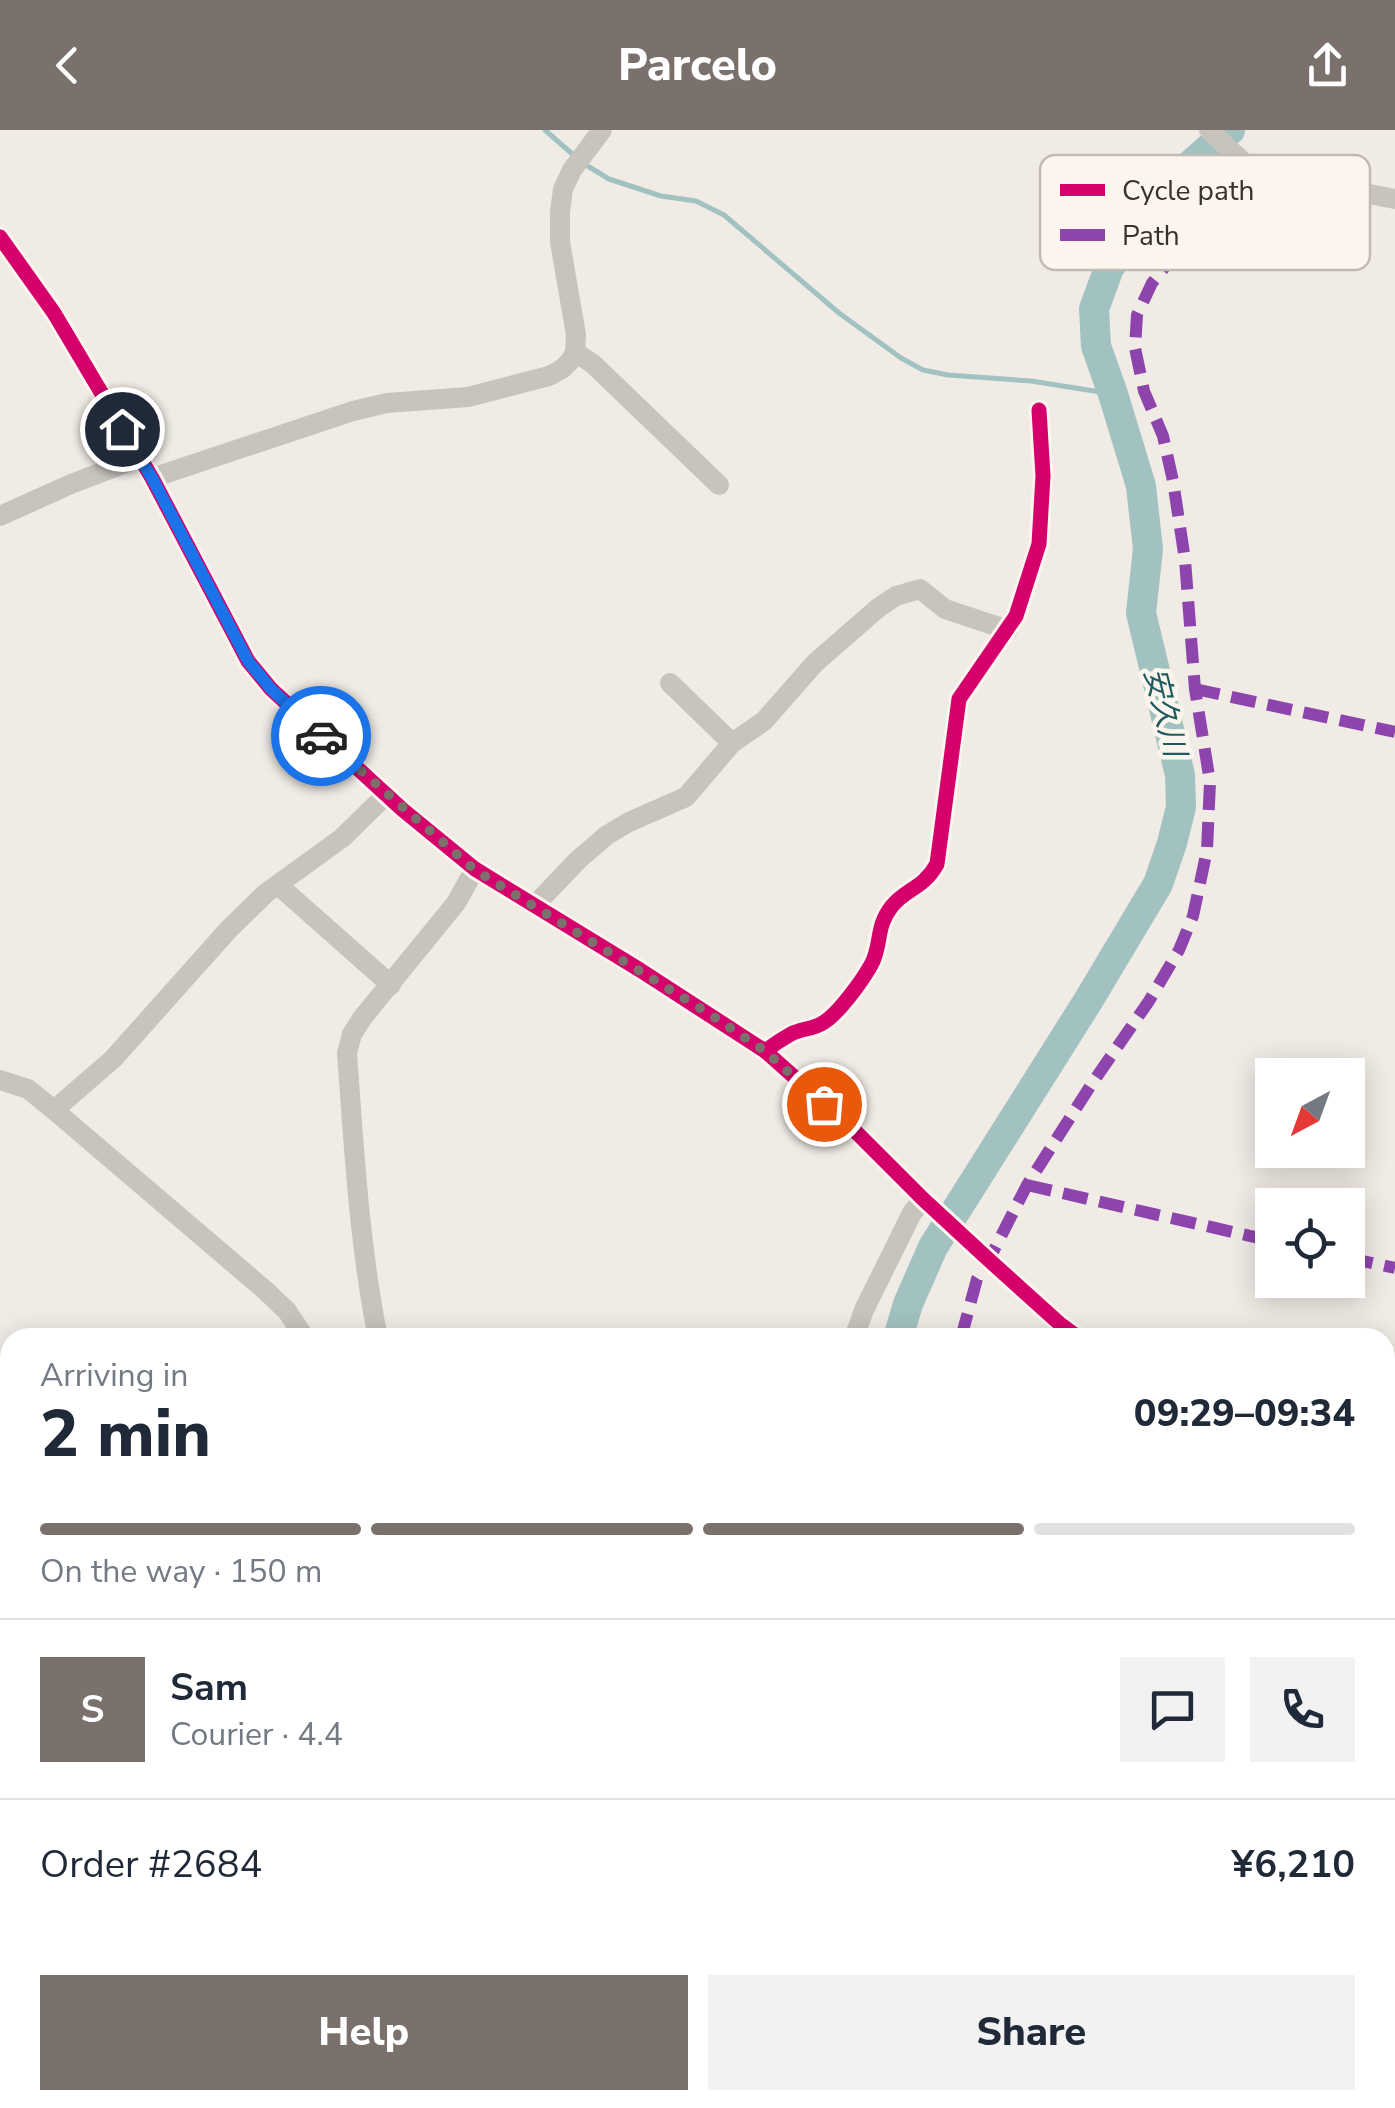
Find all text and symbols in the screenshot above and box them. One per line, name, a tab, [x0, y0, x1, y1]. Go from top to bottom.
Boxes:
text: Parcelo	[618, 35, 777, 96]
icon: back	[40, 38, 95, 93]
icon: share	[1300, 38, 1355, 93]
legend	[1040, 155, 1370, 270]
text: Cycle path	[1122, 172, 1254, 210]
text: Path	[1122, 217, 1180, 255]
pin	[80, 387, 165, 472]
icon: home	[95, 402, 150, 457]
water label: 安久川	[1134, 663, 1196, 764]
courier	[271, 686, 371, 786]
icon: car	[294, 709, 349, 764]
north arrow	[1255, 1058, 1365, 1168]
map controls	[1255, 1058, 1365, 1298]
pin	[782, 1062, 867, 1147]
icon: bag	[797, 1077, 852, 1132]
button: locate	[1255, 1188, 1365, 1298]
text: Arriving in	[40, 1354, 188, 1397]
text: 09:29–09:34	[1134, 1388, 1355, 1439]
text: 2 min	[40, 1390, 211, 1479]
text: On the way · 150 m	[40, 1550, 322, 1593]
button: chat	[1120, 1657, 1225, 1762]
button: phone	[1250, 1657, 1355, 1762]
text: Sam	[170, 1662, 248, 1713]
text: S	[81, 1684, 104, 1735]
text: Courier · 4.4	[170, 1713, 343, 1756]
text: Order #2684	[40, 1839, 262, 1890]
text: ¥6,210	[1232, 1839, 1355, 1890]
button: Help	[40, 1975, 688, 2090]
button: Share	[708, 1975, 1355, 2090]

